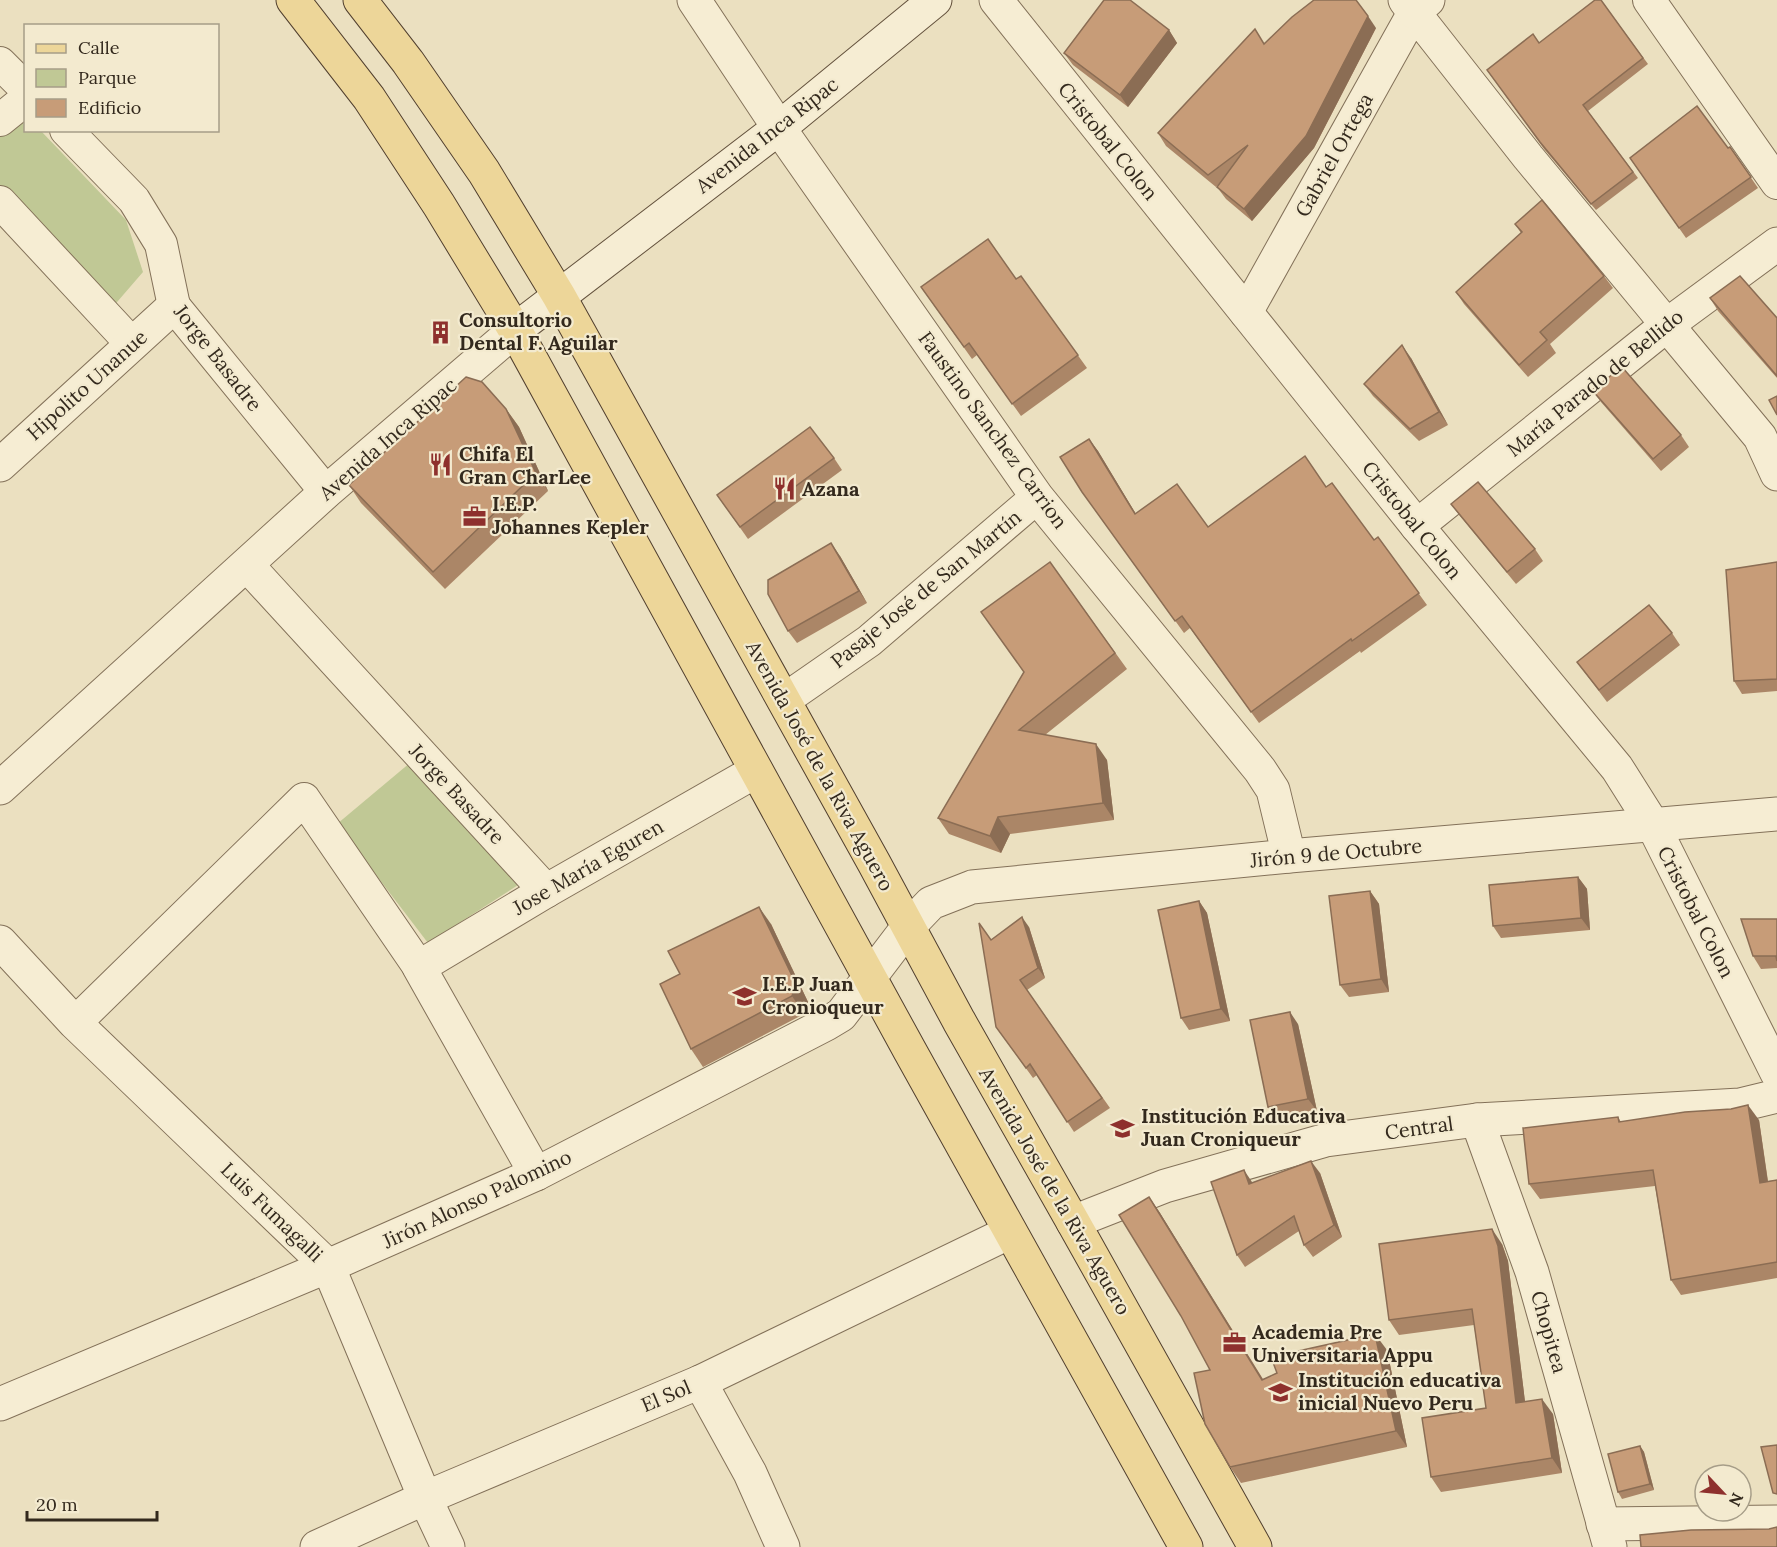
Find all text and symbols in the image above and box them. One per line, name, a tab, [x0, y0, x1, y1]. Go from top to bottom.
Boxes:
legend	[24, 24, 219, 132]
text: Calle	[78, 36, 120, 59]
text: Parque	[78, 66, 137, 89]
street label: Avenida Inca Ripac	[690, 71, 843, 199]
street label: Cristobal Colon	[1053, 77, 1164, 205]
street label: Gabriel Ortega	[1289, 89, 1378, 221]
text: Edificio	[78, 96, 141, 119]
street label: Jorge Basadre	[168, 299, 268, 416]
street label: María Parado de Bellido	[1501, 304, 1688, 462]
place label: Consultorio Dental F. Aguilar	[459, 307, 618, 355]
building icon: Consultorio Dental F. Aguilar	[428, 319, 454, 345]
street label: Hipolito Unanue	[21, 324, 152, 445]
street label: Faustino Sanchez Carrion	[913, 326, 1073, 533]
street label: Avenida Inca Ripac	[313, 372, 462, 506]
place label: Chifa El Gran CharLee	[459, 441, 591, 489]
restaurant icon: Chifa El Gran CharLee	[428, 452, 454, 478]
street label: Cristobal Colon	[1357, 456, 1468, 584]
restaurant icon: Azana	[771, 476, 797, 502]
place label: Azana	[802, 476, 860, 501]
place label: I.E.P. Johannes Kepler	[492, 491, 649, 539]
office icon: I.E.P. Johannes Kepler	[461, 503, 487, 529]
street label: Pasaje José de San Martín	[825, 504, 1026, 673]
street label: Avenida José de la Riva Aguero	[741, 636, 900, 895]
street label: Jorge Basadre	[404, 737, 510, 849]
street label: Jose María Eguren	[507, 813, 668, 920]
street label: Jirón 9 de Octubre	[1248, 833, 1423, 873]
street label: Cristobal Colon	[1652, 842, 1740, 982]
place label: I.E.P Juan Cronioqueur	[762, 971, 884, 1019]
school or university icon: I.E.P Juan Cronioqueur	[731, 983, 757, 1009]
street label: Avenida José de la Riva Aguero	[974, 1062, 1137, 1319]
place label: Institución Educativa Juan Croniqueur	[1141, 1103, 1346, 1151]
street label: Central	[1383, 1110, 1455, 1145]
school or university icon: Institución Educativa Juan Croniqueur	[1110, 1115, 1136, 1141]
street label: Jirón Alonso Palomino	[377, 1144, 575, 1254]
street label: Luis Fumagalli	[216, 1157, 329, 1267]
street label: Chopitea	[1526, 1288, 1573, 1376]
place label: Academia Pre Universitaria Appu	[1252, 1319, 1433, 1367]
office icon: Academia Pre Universitaria Appu	[1221, 1330, 1247, 1356]
place label: Institución educativa inicial Nuevo Peru	[1298, 1367, 1502, 1415]
street label: El Sol	[637, 1374, 694, 1417]
school or university icon: Institución educativa inicial Nuevo Peru	[1267, 1379, 1293, 1405]
north arrow	[1693, 1463, 1753, 1523]
scale bar	[27, 1484, 158, 1522]
text: N	[1725, 1490, 1748, 1510]
text: 20 m	[36, 1493, 78, 1516]

